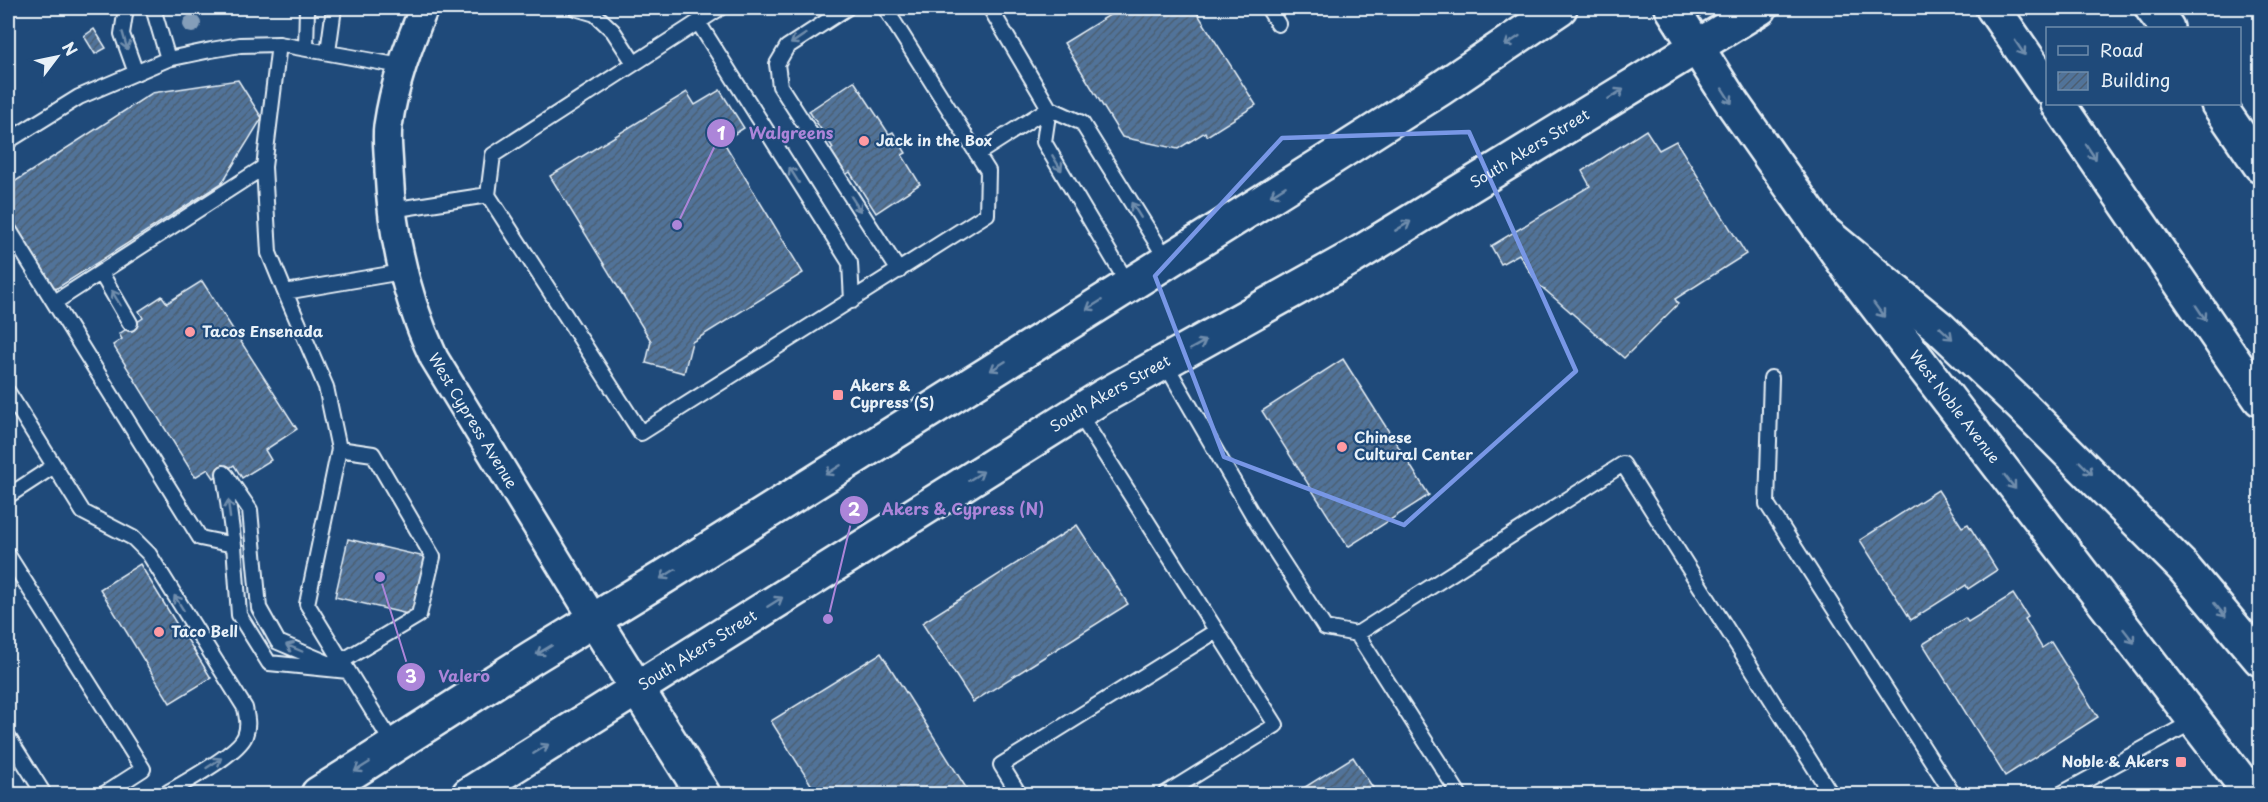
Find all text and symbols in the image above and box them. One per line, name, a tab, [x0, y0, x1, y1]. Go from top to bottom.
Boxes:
north arrow	[27, 27, 87, 87]
legend	[2046, 27, 2241, 105]
one-way arrow	[120, 31, 132, 50]
one-way arrow	[790, 34, 807, 46]
one-way arrow	[1504, 35, 1521, 47]
text: Road	[2100, 36, 2144, 63]
text: N	[57, 37, 84, 60]
one-way arrow	[2015, 39, 2027, 56]
text: Building	[2100, 66, 2170, 93]
one-way arrow	[1721, 87, 1734, 104]
one-way arrow	[1607, 88, 1624, 100]
street label: South Akers Street	[1465, 102, 1593, 193]
callout: Walgreens	[706, 116, 845, 150]
text: 1	[717, 119, 726, 146]
text: Walgreens	[749, 120, 834, 144]
place label: Jack in the Box	[876, 128, 992, 151]
marker: Jack in the Box	[857, 134, 871, 148]
one-way arrow	[2085, 143, 2097, 159]
one-way arrow	[1051, 154, 1063, 171]
one-way arrow	[788, 167, 800, 184]
one-way arrow	[1270, 186, 1287, 198]
one-way arrow	[850, 195, 862, 211]
one-way arrow	[1130, 202, 1142, 219]
one-way arrow	[1394, 220, 1411, 232]
one-way arrow	[109, 290, 121, 307]
one-way arrow	[1086, 300, 1103, 312]
one-way arrow	[1872, 302, 1885, 318]
one-way arrow	[2195, 304, 2207, 320]
place label: Tacos Ensenada	[202, 319, 324, 342]
marker: Tacos Ensenada	[183, 325, 197, 339]
one-way arrow	[1938, 326, 1953, 340]
one-way arrow	[1189, 339, 1206, 351]
street label: West Noble Avenue	[1904, 344, 2006, 468]
street label: West Cypress Avenue	[423, 348, 524, 492]
street label: South Akers Street	[1045, 348, 1174, 437]
one-way arrow	[990, 360, 1007, 373]
place label: Akers & Cypress (S)	[849, 373, 935, 413]
marker: Akers & Cypress (S)	[831, 388, 845, 402]
place label: Chinese Cultural Center	[1354, 425, 1473, 465]
marker: Chinese Cultural Center	[1335, 440, 1349, 454]
one-way arrow	[2079, 461, 2094, 476]
one-way arrow	[825, 464, 842, 477]
one-way arrow	[967, 470, 984, 482]
one-way arrow	[2003, 473, 2016, 489]
callout: Akers & Cypress (N)	[839, 493, 1056, 527]
text: 2	[848, 495, 861, 522]
text: Akers & Cypress (N)	[881, 496, 1044, 520]
one-way arrow	[223, 500, 234, 519]
one-way arrow	[660, 568, 677, 581]
one-way arrow	[173, 594, 186, 611]
one-way arrow	[766, 595, 783, 607]
one-way arrow	[2213, 602, 2226, 618]
street label: South Akers Street	[633, 603, 761, 695]
place label: Taco Bell	[171, 619, 238, 642]
marker: Taco Bell	[152, 625, 166, 639]
one-way arrow	[2122, 628, 2135, 644]
one-way arrow	[286, 642, 304, 654]
one-way arrow	[536, 645, 553, 657]
callout: Valero	[396, 660, 502, 694]
text: 3	[405, 662, 417, 689]
text: Valero	[438, 663, 490, 687]
one-way arrow	[532, 743, 549, 755]
place label: Noble & Akers	[2062, 749, 2169, 772]
marker: Noble & Akers	[2174, 755, 2188, 769]
one-way arrow	[205, 757, 222, 769]
one-way arrow	[354, 761, 371, 773]

